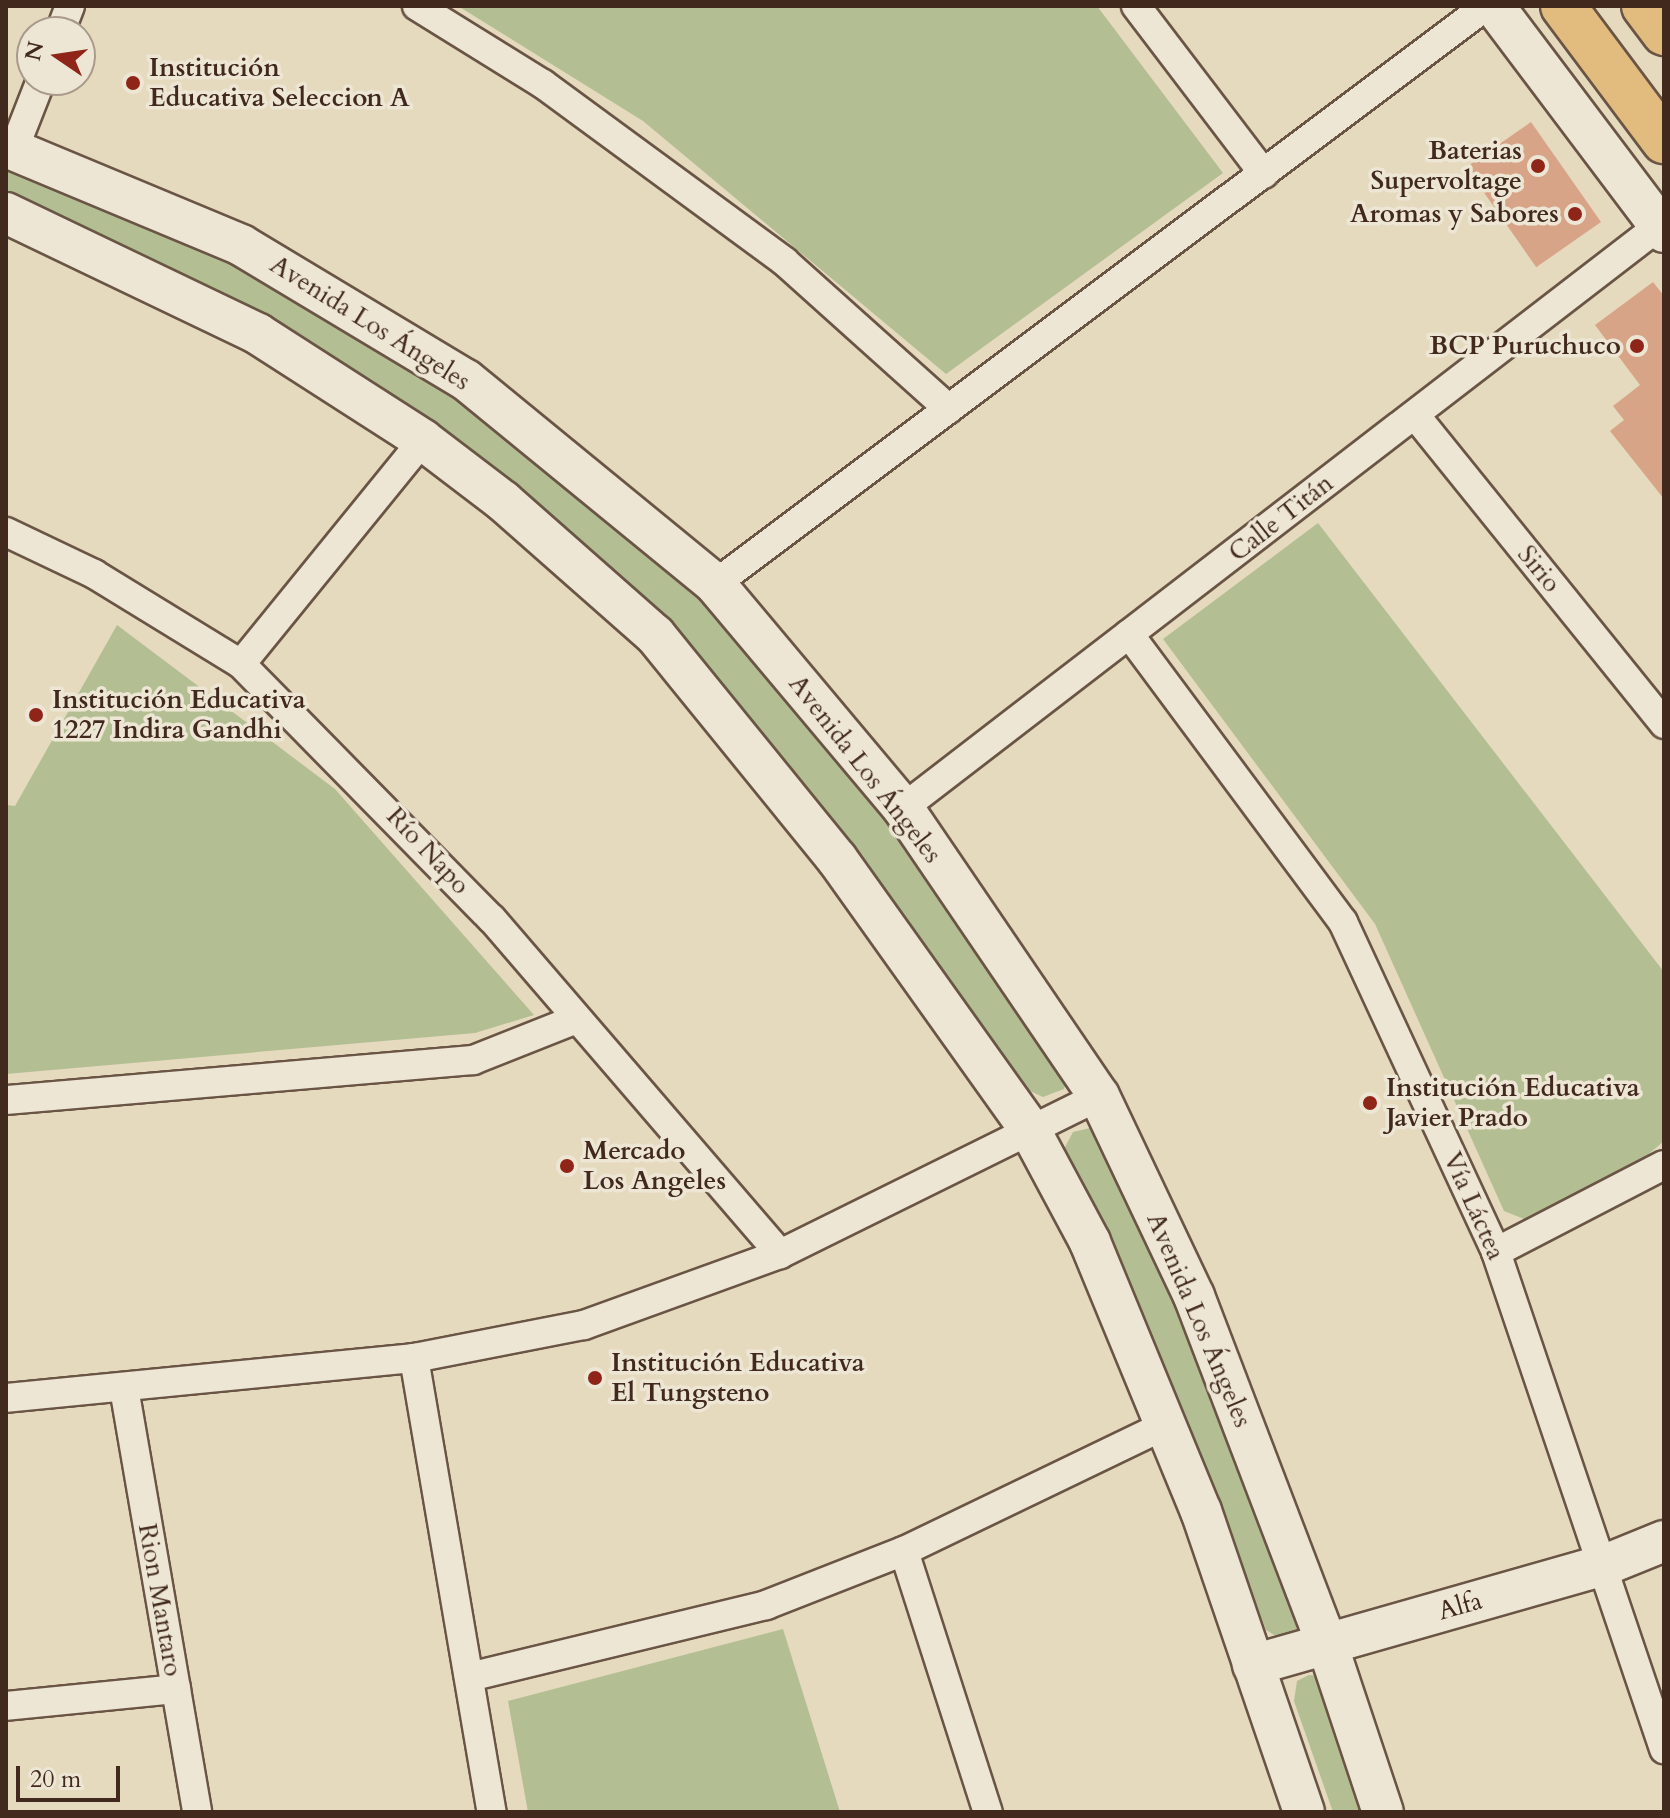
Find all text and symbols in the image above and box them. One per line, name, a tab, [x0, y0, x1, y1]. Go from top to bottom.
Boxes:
north arrow	[16, 16, 96, 96]
text: N	[18, 38, 51, 64]
place label: Institución Educativa Seleccion A	[149, 52, 409, 114]
marker: Institución Educativa Seleccion A	[124, 74, 142, 92]
place label: Baterias Supervoltage	[1371, 135, 1522, 196]
marker: Baterias Supervoltage	[1529, 157, 1547, 175]
place label: Aromas y Sabores	[1350, 198, 1559, 230]
marker: Aromas y Sabores	[1566, 205, 1584, 223]
street label: Avenida Los Ángeles	[264, 249, 476, 397]
place label: BCP Puruchuco	[1429, 330, 1621, 362]
marker: BCP Puruchuco	[1628, 337, 1646, 355]
street label: Calle Titán	[1223, 468, 1339, 568]
street label: Sirio	[1511, 539, 1567, 599]
street label: Avenida Los Ángeles	[782, 669, 948, 869]
place label: Institución Educativa 1227 Indira Gandhi	[52, 684, 306, 746]
marker: Institución Educativa 1227 Indira Gandhi	[27, 706, 45, 724]
street label: Río Napo	[380, 801, 476, 901]
place label: Institución Educativa Javier Prado	[1386, 1072, 1640, 1134]
marker: Institución Educativa Javier Prado	[1361, 1094, 1379, 1112]
place label: Mercado Los Angeles	[583, 1135, 726, 1196]
street label: Vía Láctea	[1436, 1147, 1512, 1265]
marker: Mercado Los Angeles	[558, 1157, 576, 1175]
street label: Avenida Los Ángeles	[1140, 1208, 1258, 1432]
place label: Institución Educativa El Tungsteno	[611, 1347, 865, 1408]
marker: Institución Educativa El Tungsteno	[586, 1369, 604, 1387]
street label: Rion Mantaro	[131, 1521, 189, 1679]
street label: Alfa	[1434, 1585, 1486, 1627]
scale bar	[20, 1750, 124, 1800]
text: 20 m	[30, 1763, 81, 1796]

